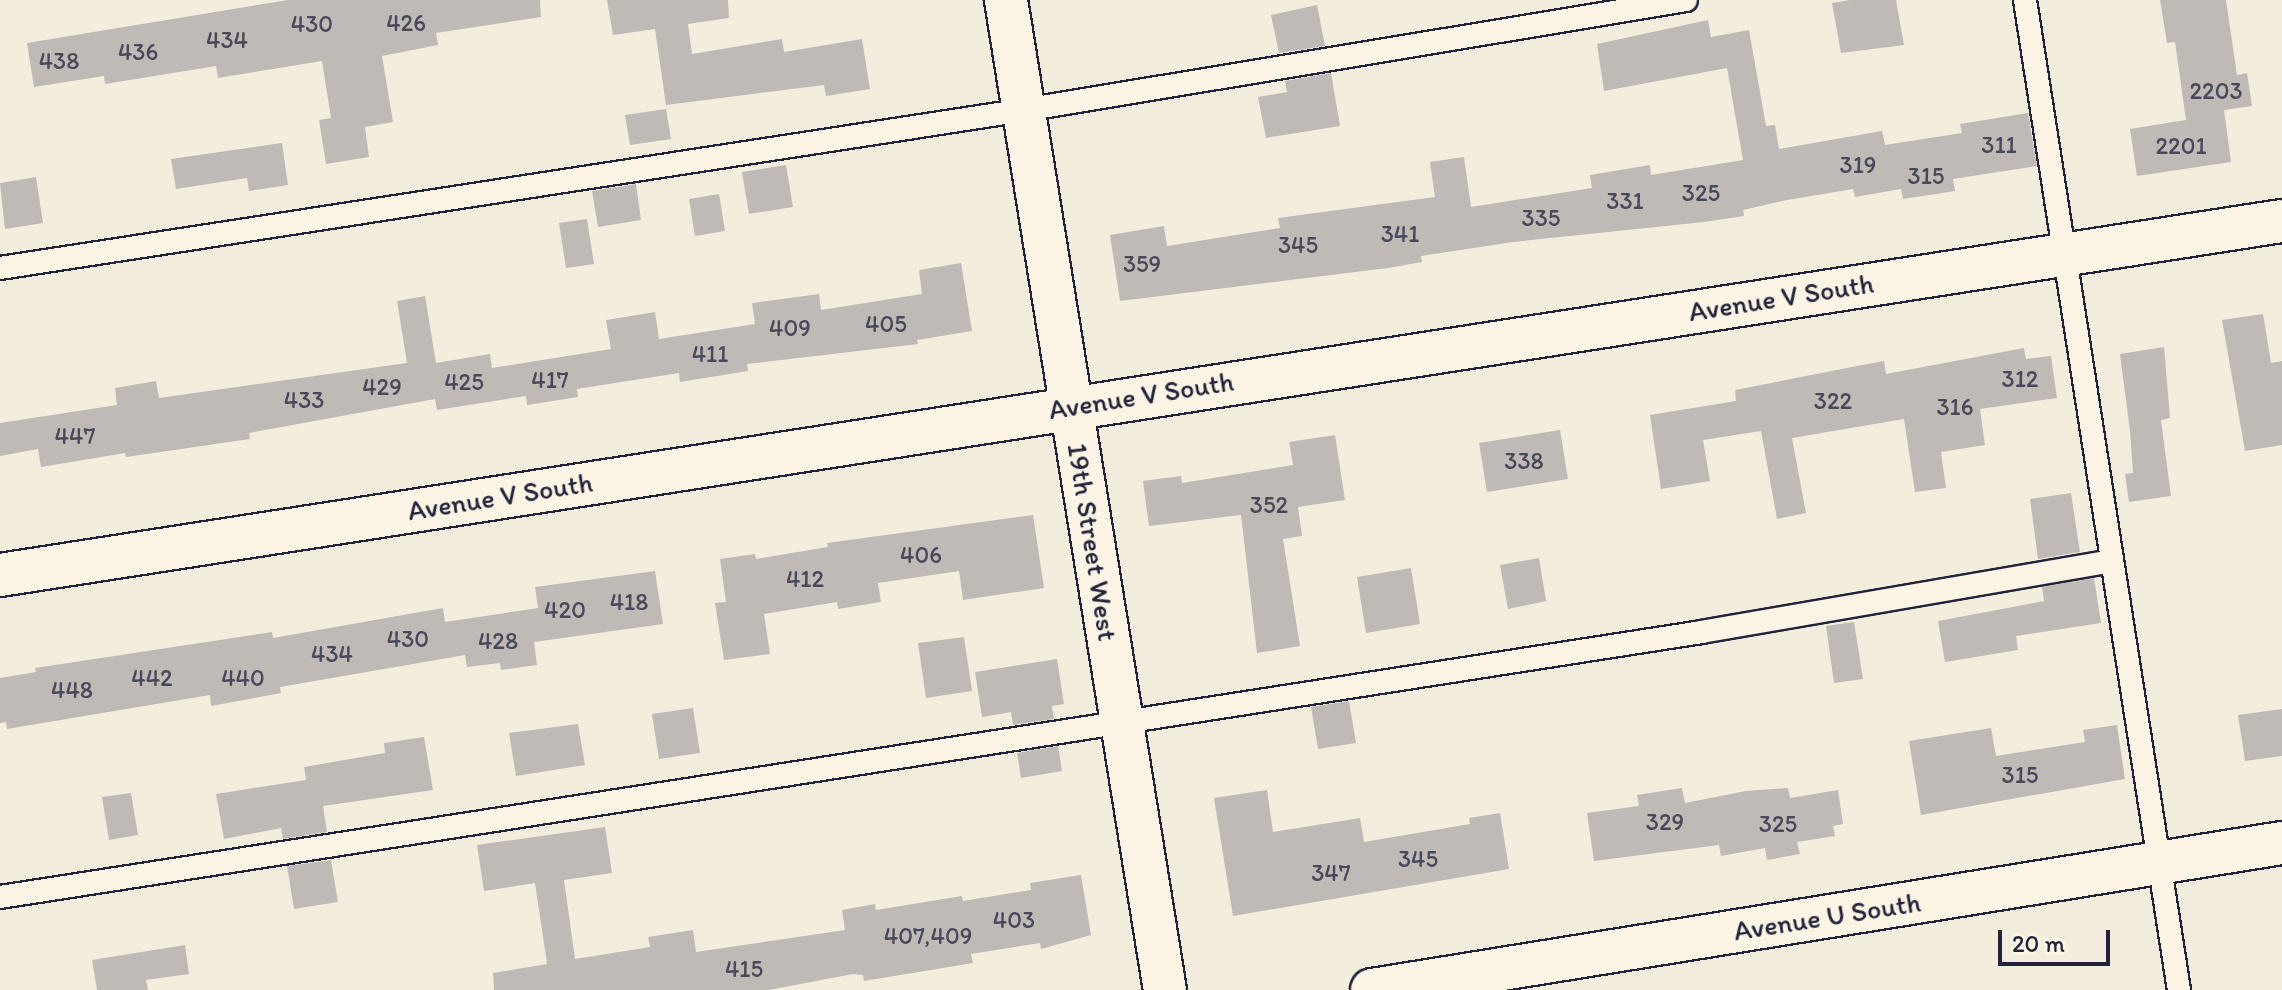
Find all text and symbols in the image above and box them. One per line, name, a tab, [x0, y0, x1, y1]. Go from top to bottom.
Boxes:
house number: 426	[386, 9, 426, 37]
house number: 430	[291, 10, 333, 38]
house number: 434	[206, 26, 248, 54]
house number: 436	[118, 38, 158, 66]
house number: 438	[39, 47, 79, 75]
house number: 2203	[2189, 77, 2243, 105]
house number: 311	[1981, 131, 2017, 159]
house number: 2201	[2155, 132, 2207, 160]
house number: 319	[1840, 151, 1876, 179]
house number: 315	[1908, 162, 1944, 190]
house number: 325	[1682, 179, 1720, 207]
house number: 331	[1606, 187, 1644, 215]
house number: 335	[1522, 204, 1560, 232]
house number: 341	[1381, 220, 1419, 248]
house number: 345	[1278, 231, 1318, 259]
house number: 359	[1123, 250, 1161, 278]
street label: Avenue V South	[1686, 266, 1876, 328]
house number: 405	[865, 310, 907, 338]
house number: 409	[769, 314, 811, 342]
house number: 411	[692, 340, 728, 368]
street label: Avenue V South	[1046, 364, 1236, 426]
house number: 312	[2002, 365, 2038, 393]
house number: 417	[531, 366, 569, 394]
house number: 425	[444, 368, 484, 396]
house number: 429	[362, 373, 402, 401]
house number: 433	[284, 386, 324, 414]
house number: 322	[1814, 387, 1852, 415]
house number: 316	[1937, 393, 1973, 421]
house number: 447	[55, 422, 95, 450]
street label: 19th Street West	[1061, 441, 1125, 643]
house number: 338	[1504, 447, 1544, 475]
street label: Avenue V South	[405, 465, 595, 527]
house number: 352	[1250, 491, 1288, 519]
house number: 406	[900, 541, 942, 569]
house number: 412	[786, 565, 824, 593]
house number: 418	[610, 588, 648, 616]
house number: 420	[544, 596, 586, 624]
house number: 430	[387, 625, 429, 653]
house number: 428	[478, 627, 518, 655]
house number: 434	[311, 640, 353, 668]
house number: 442	[131, 664, 173, 692]
house number: 440	[221, 664, 265, 692]
house number: 448	[51, 676, 93, 704]
house number: 315	[2002, 761, 2038, 789]
house number: 329	[1646, 808, 1684, 836]
house number: 325	[1759, 810, 1797, 838]
house number: 345	[1398, 845, 1438, 873]
house number: 347	[1311, 859, 1351, 887]
street label: Avenue U South	[1731, 885, 1923, 947]
house number: 403	[993, 906, 1035, 934]
scale bar	[2002, 914, 2114, 964]
house number: 407,409	[884, 922, 972, 950]
text: 20 m	[2012, 929, 2065, 958]
house number: 415	[725, 955, 763, 983]

